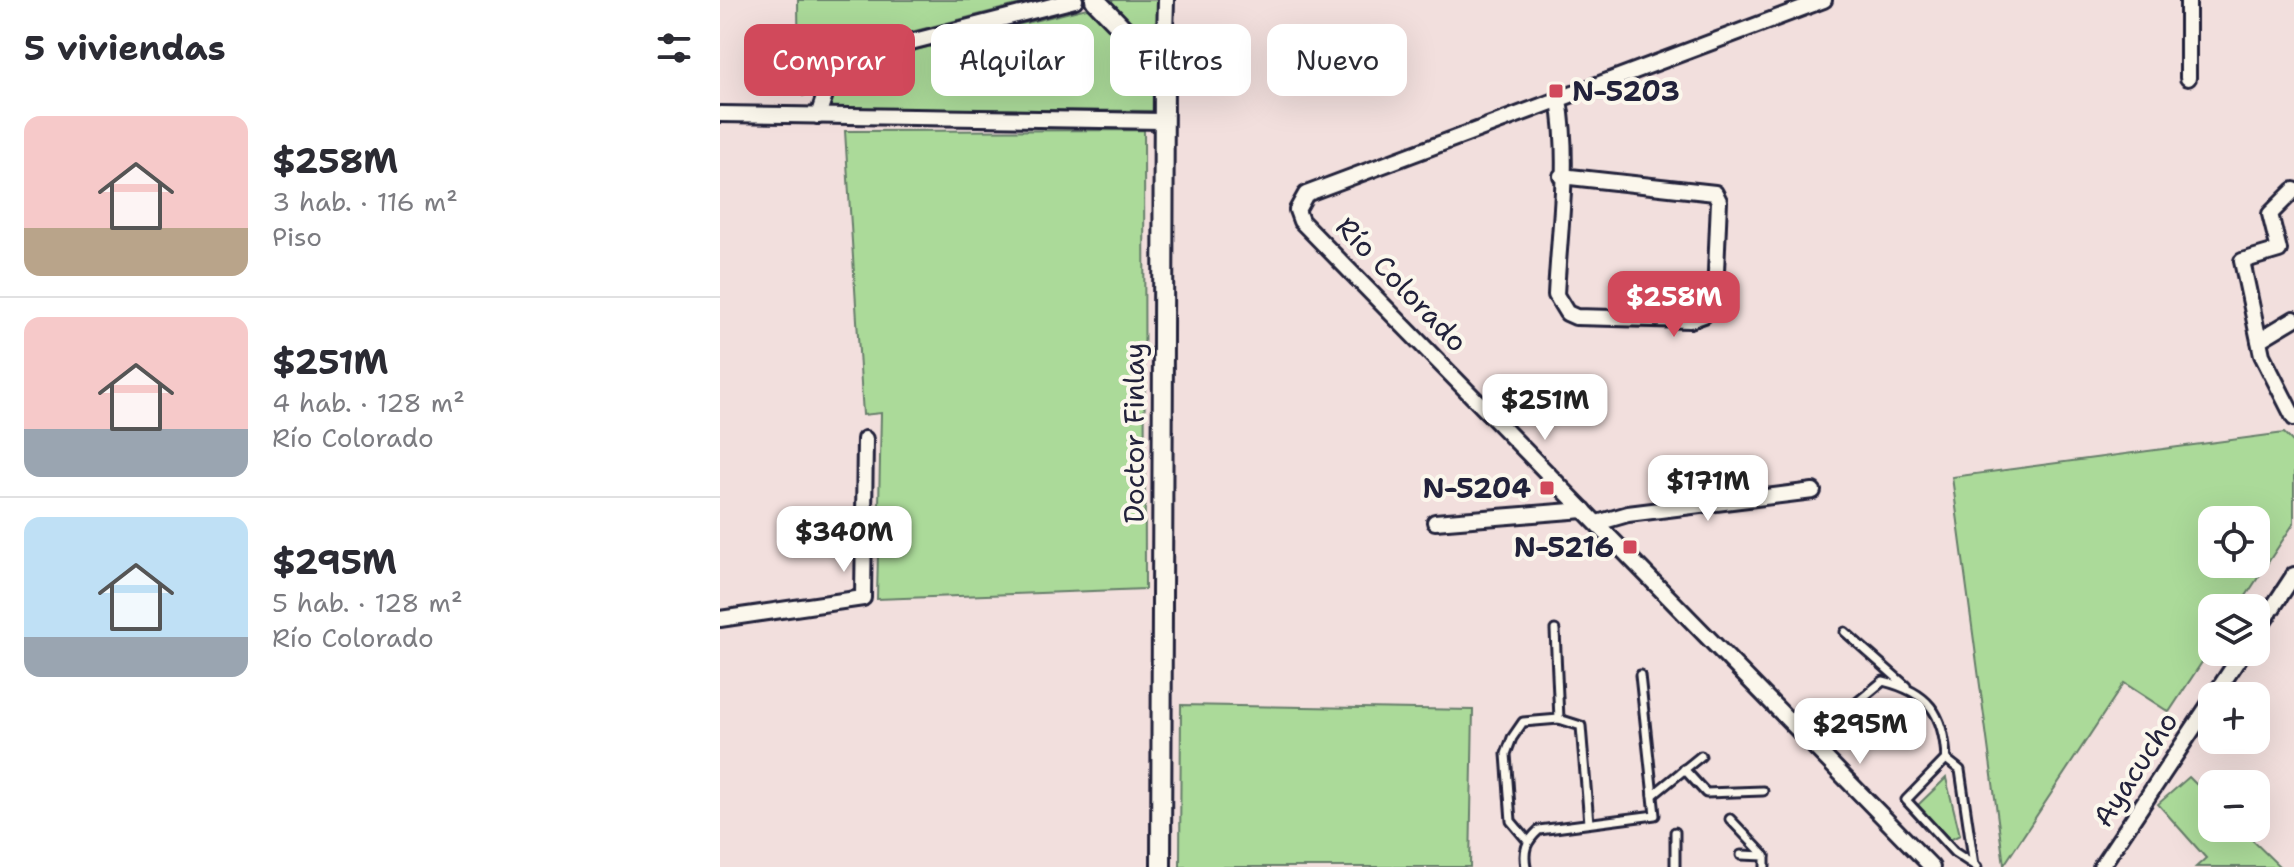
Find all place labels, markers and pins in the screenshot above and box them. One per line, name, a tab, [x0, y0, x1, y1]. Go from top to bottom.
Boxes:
place label: N-5203	[1572, 72, 1680, 110]
marker: N-5203	[1547, 82, 1565, 100]
pin: $258M	[1618, 271, 1730, 339]
pin: $251M	[1489, 374, 1601, 442]
pin: $171M	[1652, 455, 1764, 523]
place label: N-5204	[1423, 469, 1531, 507]
marker: N-5204	[1538, 479, 1556, 497]
pin: $340M	[788, 506, 900, 574]
place label: N-5216	[1514, 528, 1614, 566]
marker: N-5216	[1621, 538, 1639, 556]
pin: $295M	[1804, 698, 1916, 766]

